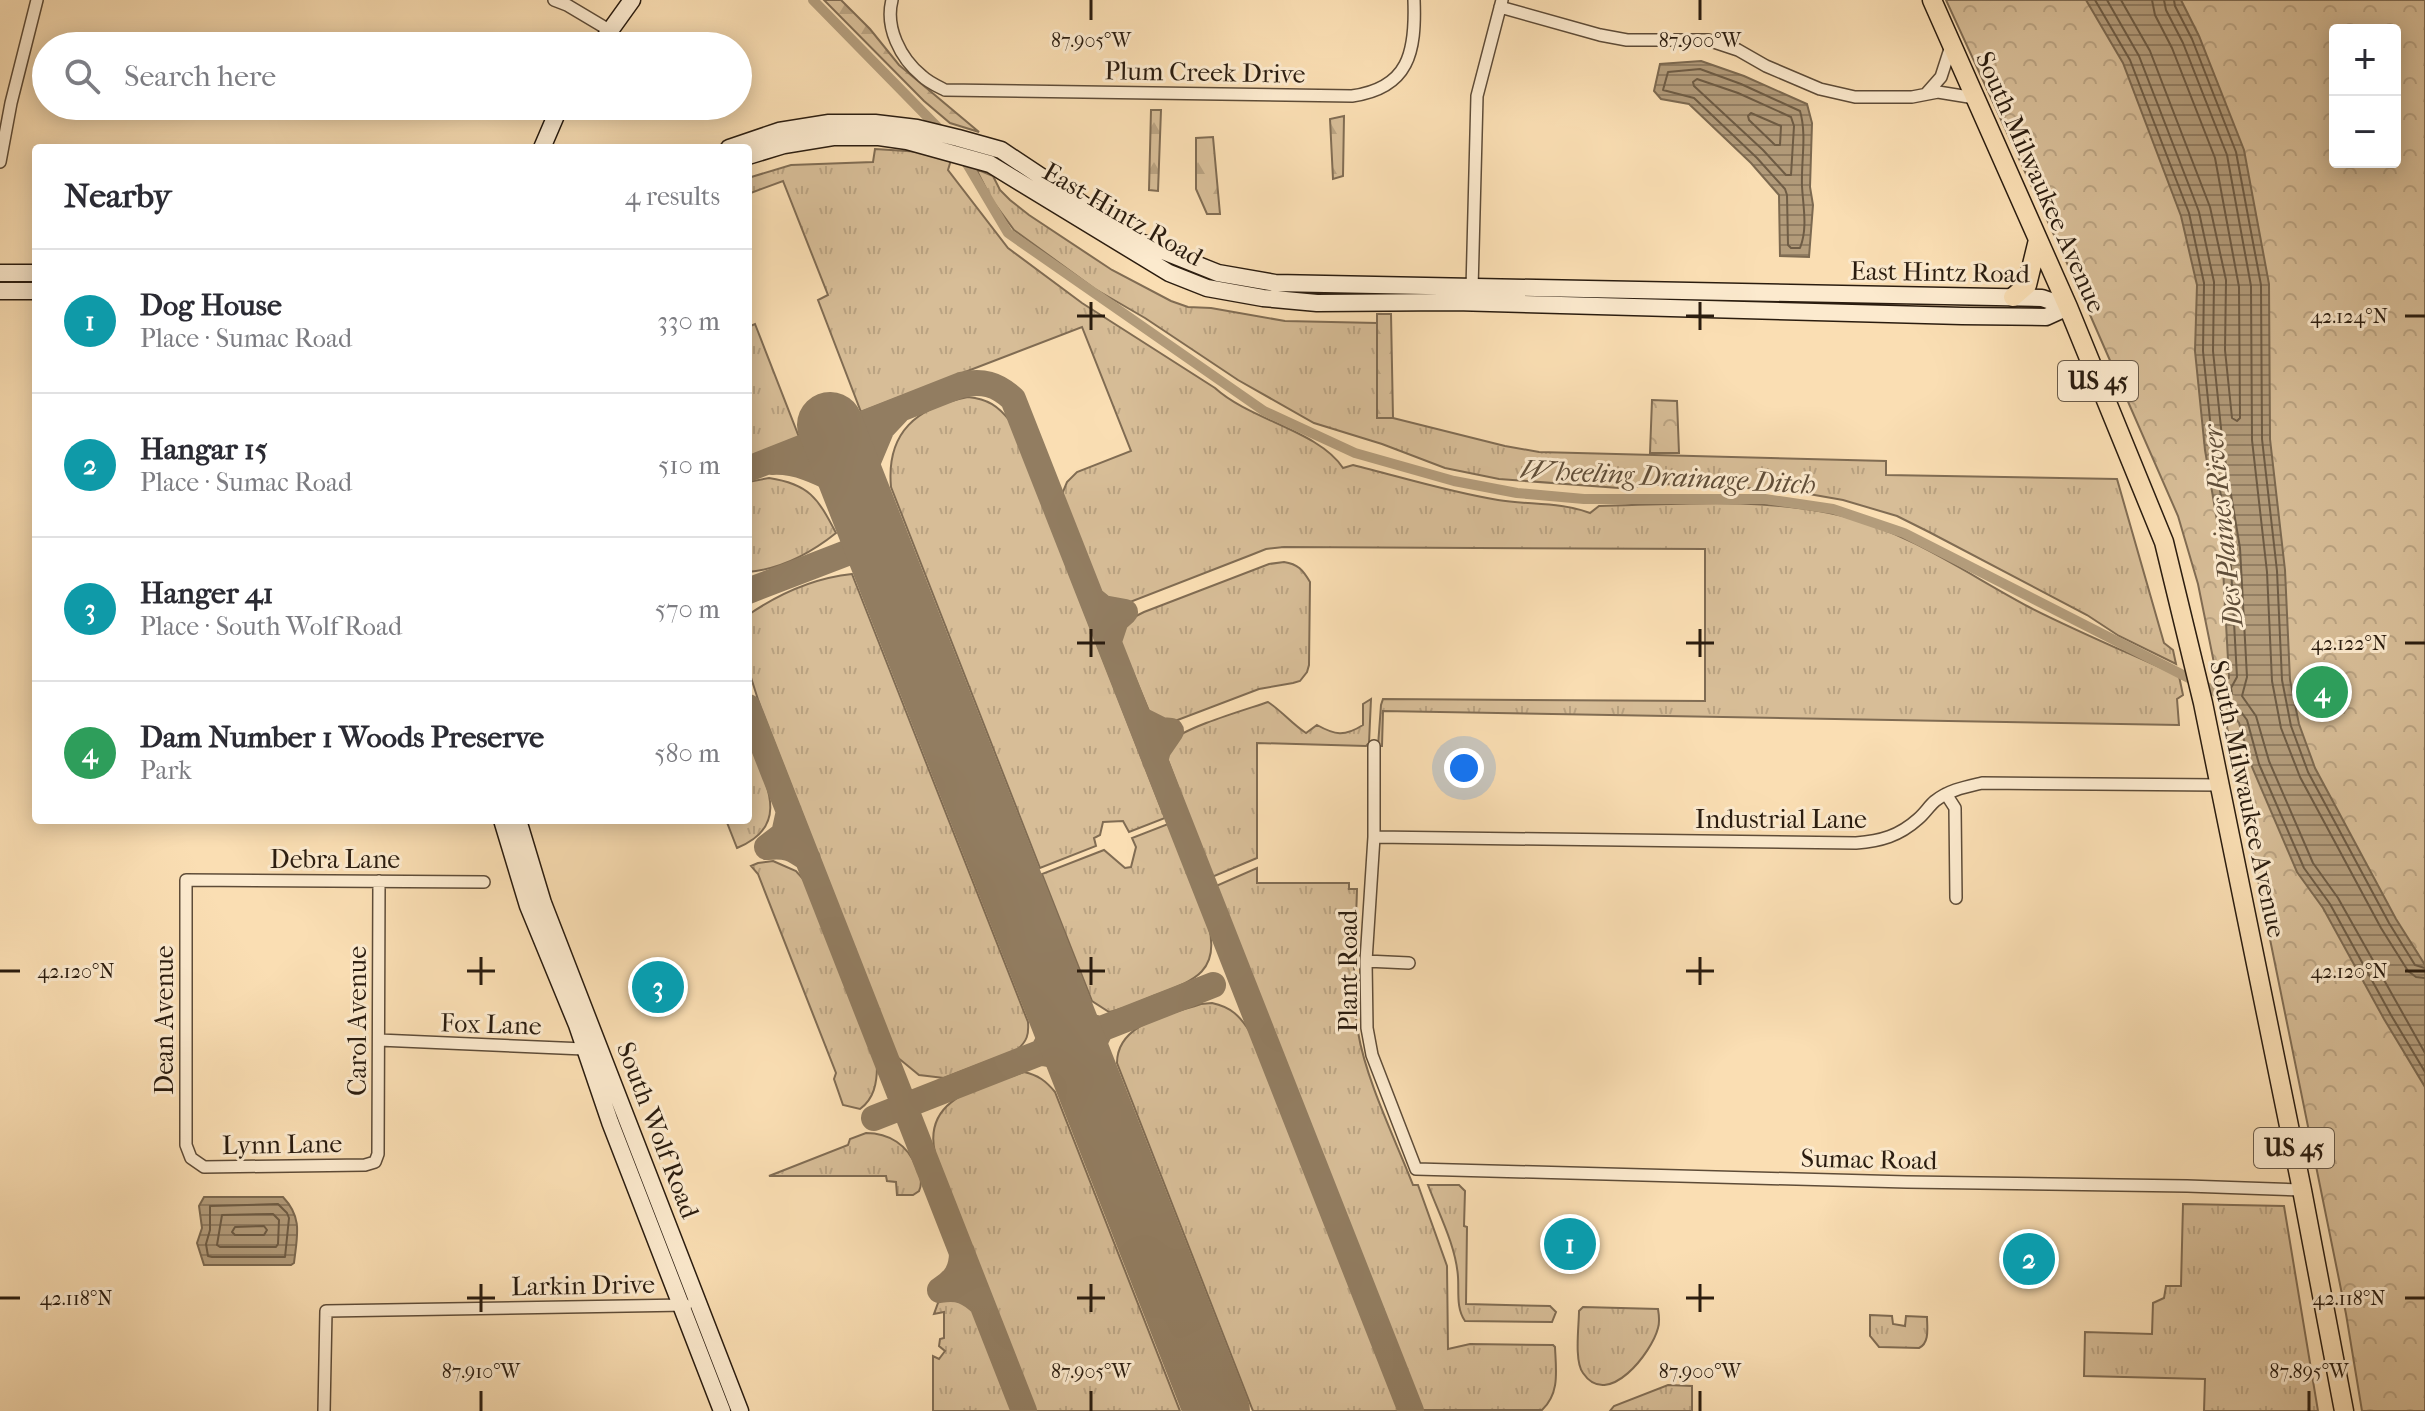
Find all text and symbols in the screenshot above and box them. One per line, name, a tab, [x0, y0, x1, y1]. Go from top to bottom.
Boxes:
map controls	[2329, 24, 2401, 168]
button: +	[2329, 24, 2401, 96]
text: 87.905°W	[1051, 29, 1132, 52]
text: 87.900°W	[1659, 29, 1743, 52]
search box	[32, 32, 752, 120]
street label: South Milwaukee Avenue	[1969, 47, 2112, 318]
icon: search	[60, 54, 104, 98]
street label: Plum Creek Drive	[1104, 55, 1306, 90]
text: Search here	[124, 59, 276, 94]
button: −	[2329, 96, 2401, 168]
street label: East Hintz Road	[1037, 156, 1209, 273]
text: Nearby	[64, 176, 171, 216]
text: 4 results	[625, 181, 720, 212]
street label: East Hintz Road	[1850, 255, 2031, 290]
text: Dog House	[140, 288, 282, 323]
text: 42.124°N	[2310, 305, 2388, 328]
text: 1	[85, 306, 95, 337]
text: 330 m	[657, 306, 720, 337]
text: Place · Sumac Road	[140, 323, 352, 354]
road number: US 45	[2058, 361, 2138, 401]
water label: Des Plaines River	[2195, 421, 2250, 630]
text: Hangar 15	[140, 432, 268, 467]
text: 2	[83, 450, 97, 481]
text: 510 m	[658, 450, 720, 481]
water label: Wheeling Drainage Ditch	[1519, 452, 1817, 501]
text: Place · Sumac Road	[140, 467, 352, 498]
text: Hanger 41	[140, 576, 274, 611]
text: 3	[85, 594, 95, 625]
text: 570 m	[655, 594, 720, 625]
text: Place · South Wolf Road	[140, 611, 402, 642]
text: 42.122°N	[2311, 632, 2387, 655]
street label: South Milwaukee Avenue	[2203, 658, 2292, 941]
pin: 4	[2296, 662, 2348, 722]
text: Dam Number 1 Woods Preserve	[140, 720, 544, 755]
text: 4	[82, 738, 98, 769]
text: 580 m	[654, 738, 720, 769]
your location	[1444, 748, 1484, 788]
text: Park	[140, 755, 192, 786]
street label: Industrial Lane	[1695, 804, 1867, 835]
street label: Debra Lane	[270, 844, 400, 875]
street label: Plant Road	[1333, 909, 1364, 1032]
street label: Dean Avenue	[149, 945, 180, 1095]
street label: Carol Avenue	[342, 946, 373, 1096]
pin: 3	[632, 957, 684, 1017]
text: 42.120°N	[38, 960, 114, 983]
text: 42.120°N	[2311, 960, 2387, 983]
street label: Fox Lane	[440, 1007, 542, 1042]
street label: South Wolf Road	[610, 1038, 706, 1224]
street label: Lynn Lane	[222, 1128, 343, 1161]
road number: US 45	[2254, 1128, 2334, 1168]
street label: Sumac Road	[1800, 1143, 1938, 1176]
pin: 1	[1544, 1214, 1596, 1274]
pin: 2	[2003, 1229, 2055, 1289]
street label: Larkin Drive	[511, 1269, 655, 1302]
text: 42.118°N	[40, 1287, 112, 1310]
text: 42.118°N	[2313, 1287, 2385, 1310]
text: 87.910°W	[442, 1360, 522, 1383]
text: 87.905°W	[1051, 1360, 1132, 1383]
text: 87.900°W	[1659, 1360, 1743, 1383]
text: 87.895°W	[2269, 1360, 2350, 1383]

